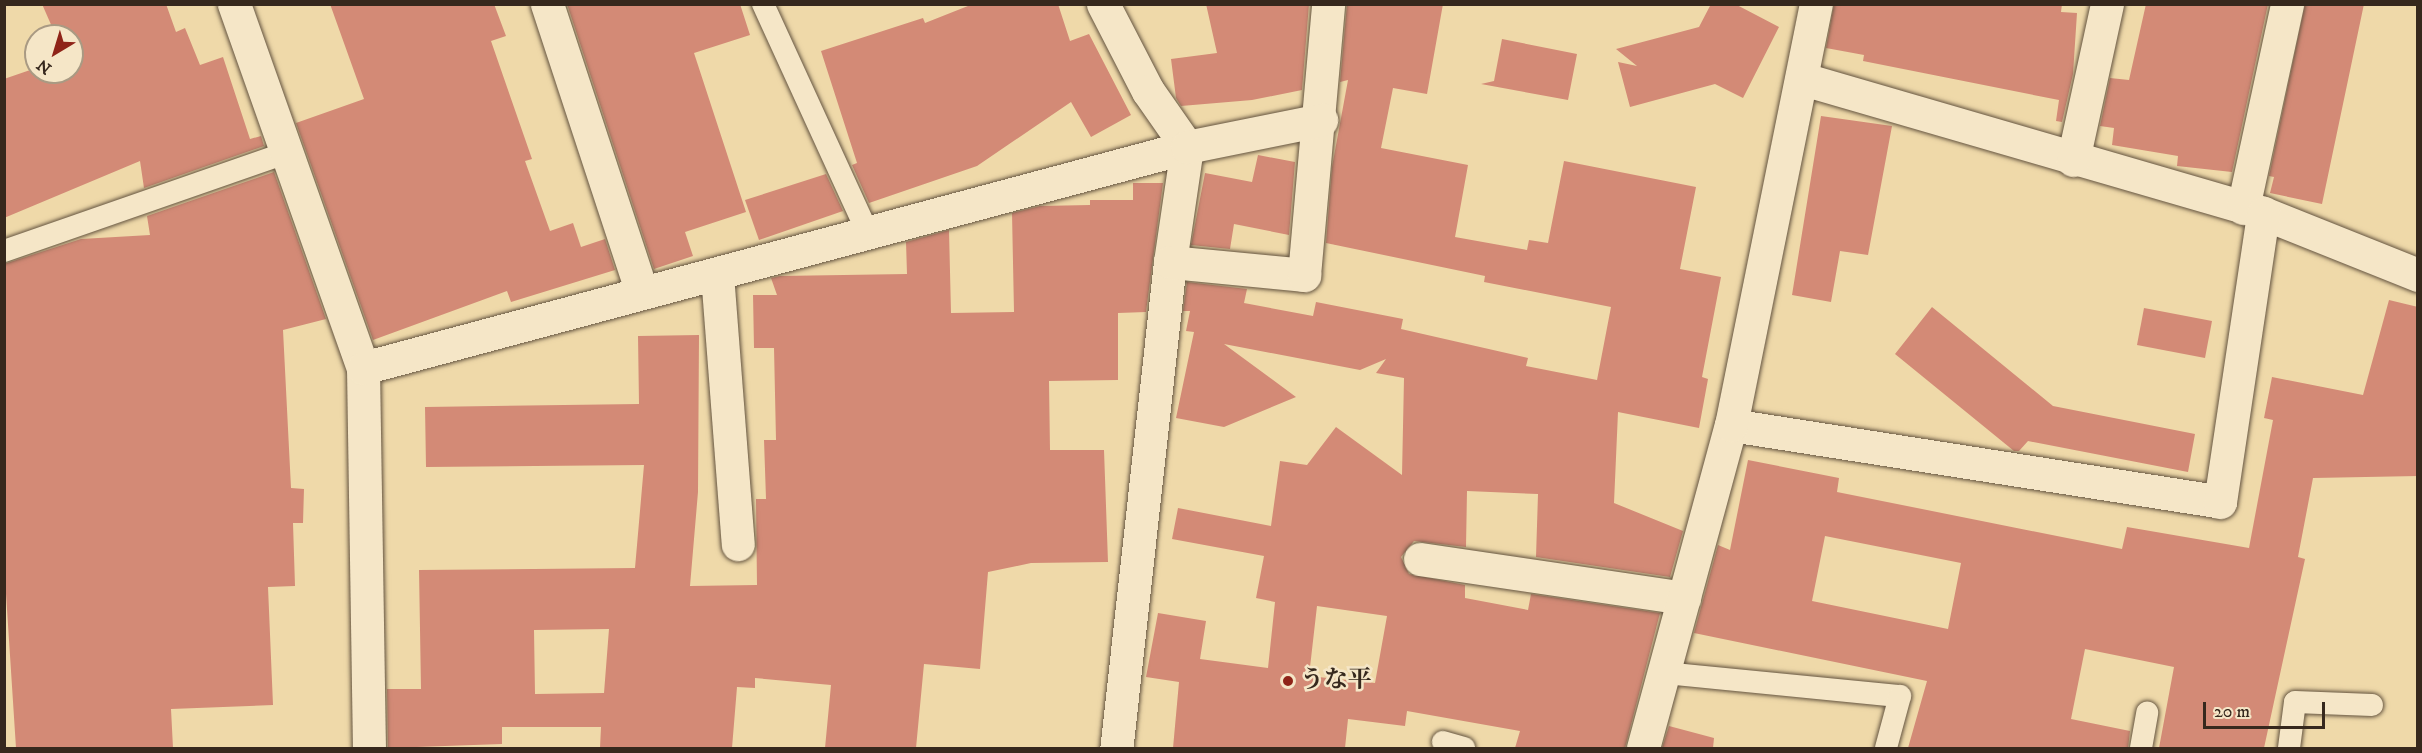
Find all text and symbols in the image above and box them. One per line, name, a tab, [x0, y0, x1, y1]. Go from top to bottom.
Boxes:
north arrow	[24, 24, 84, 84]
text: N	[33, 55, 55, 79]
place label: うな平	[1300, 667, 1372, 695]
marker: うな平	[1281, 674, 1295, 688]
scale bar	[2206, 690, 2328, 728]
text: 20 m	[2214, 701, 2250, 723]

